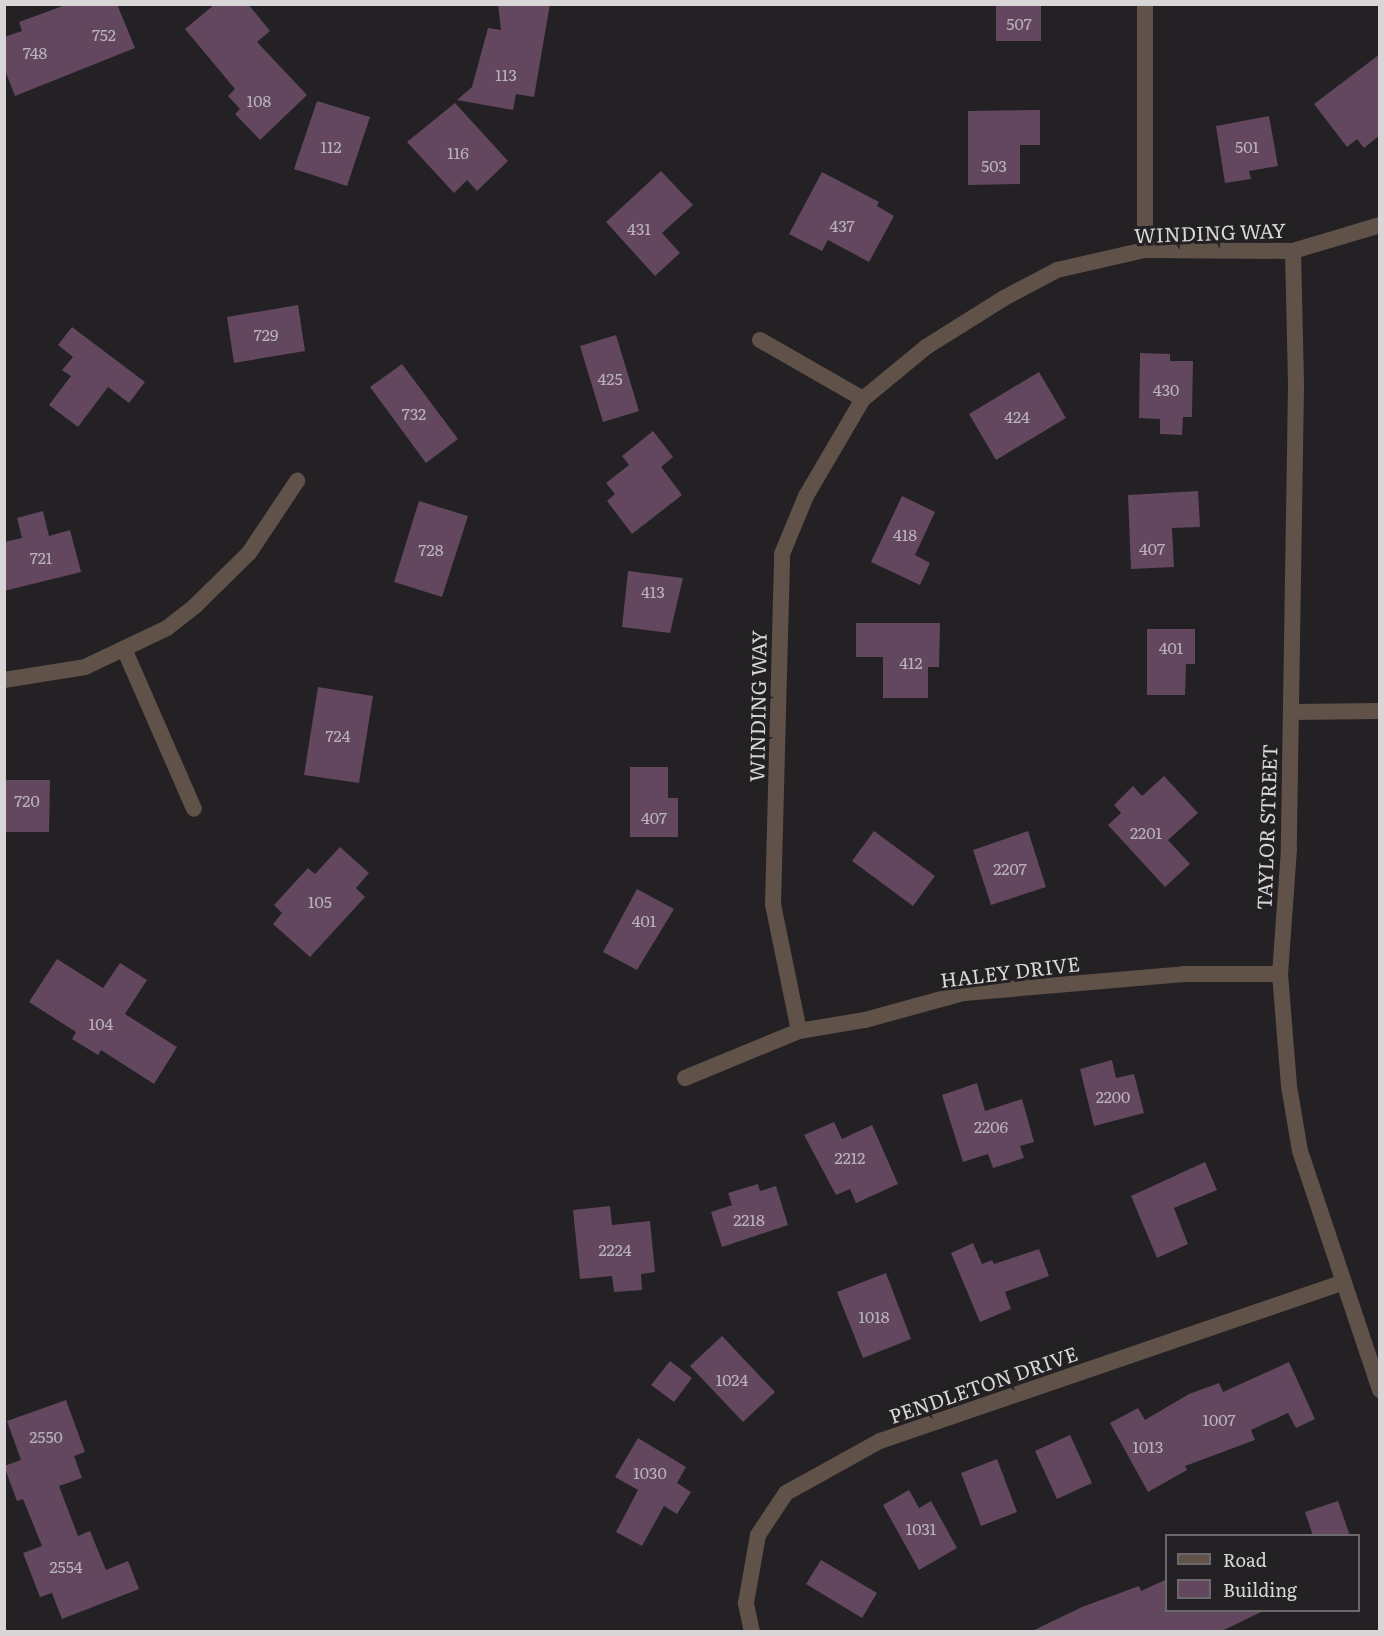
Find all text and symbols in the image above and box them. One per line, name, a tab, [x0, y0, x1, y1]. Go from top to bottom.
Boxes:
house number: 507	[1006, 13, 1032, 33]
house number: 752	[92, 24, 116, 44]
house number: 748	[23, 42, 47, 62]
house number: 113	[495, 64, 517, 84]
house number: 108	[247, 90, 271, 110]
house number: 112	[320, 136, 342, 156]
house number: 501	[1235, 136, 1259, 156]
house number: 116	[447, 142, 469, 162]
house number: 503	[981, 155, 1007, 175]
house number: 437	[829, 215, 855, 235]
street label: WINDING WAY	[1134, 217, 1286, 247]
house number: 431	[627, 218, 651, 238]
house number: 729	[254, 324, 278, 344]
house number: 425	[597, 368, 623, 388]
house number: 430	[1153, 379, 1179, 399]
house number: 732	[402, 403, 426, 423]
house number: 424	[1004, 406, 1030, 426]
house number: 418	[893, 524, 917, 544]
house number: 407	[1139, 538, 1165, 558]
house number: 728	[418, 539, 444, 559]
house number: 721	[30, 547, 52, 567]
house number: 413	[641, 581, 665, 601]
street label: WINDING WAY	[744, 630, 770, 782]
house number: 401	[1159, 637, 1183, 657]
house number: 412	[899, 652, 923, 672]
house number: 724	[325, 725, 351, 745]
street label: TAYLOR STREET	[1251, 744, 1281, 910]
house number: 720	[14, 790, 40, 810]
house number: 407	[641, 807, 667, 827]
house number: 2201	[1130, 822, 1162, 842]
house number: 2207	[993, 858, 1027, 878]
house number: 105	[308, 891, 332, 911]
house number: 401	[632, 910, 656, 930]
street label: HALEY DRIVE	[939, 951, 1081, 991]
house number: 104	[89, 1013, 113, 1033]
house number: 2200	[1096, 1086, 1130, 1106]
house number: 2206	[974, 1116, 1008, 1136]
house number: 2212	[835, 1147, 865, 1167]
house number: 2218	[733, 1209, 765, 1229]
house number: 2224	[598, 1239, 632, 1259]
house number: 1018	[858, 1306, 890, 1326]
street label: PENDLETON DRIVE	[886, 1340, 1080, 1428]
house number: 1024	[716, 1369, 748, 1389]
house number: 1007	[1202, 1409, 1236, 1429]
house number: 2550	[29, 1426, 63, 1446]
house number: 1013	[1133, 1436, 1163, 1456]
house number: 1030	[633, 1462, 667, 1482]
house number: 1031	[906, 1518, 936, 1538]
legend	[1165, 1534, 1360, 1612]
text: Road	[1223, 1546, 1267, 1573]
house number: 2554	[49, 1556, 83, 1576]
text: Building	[1223, 1576, 1297, 1603]

